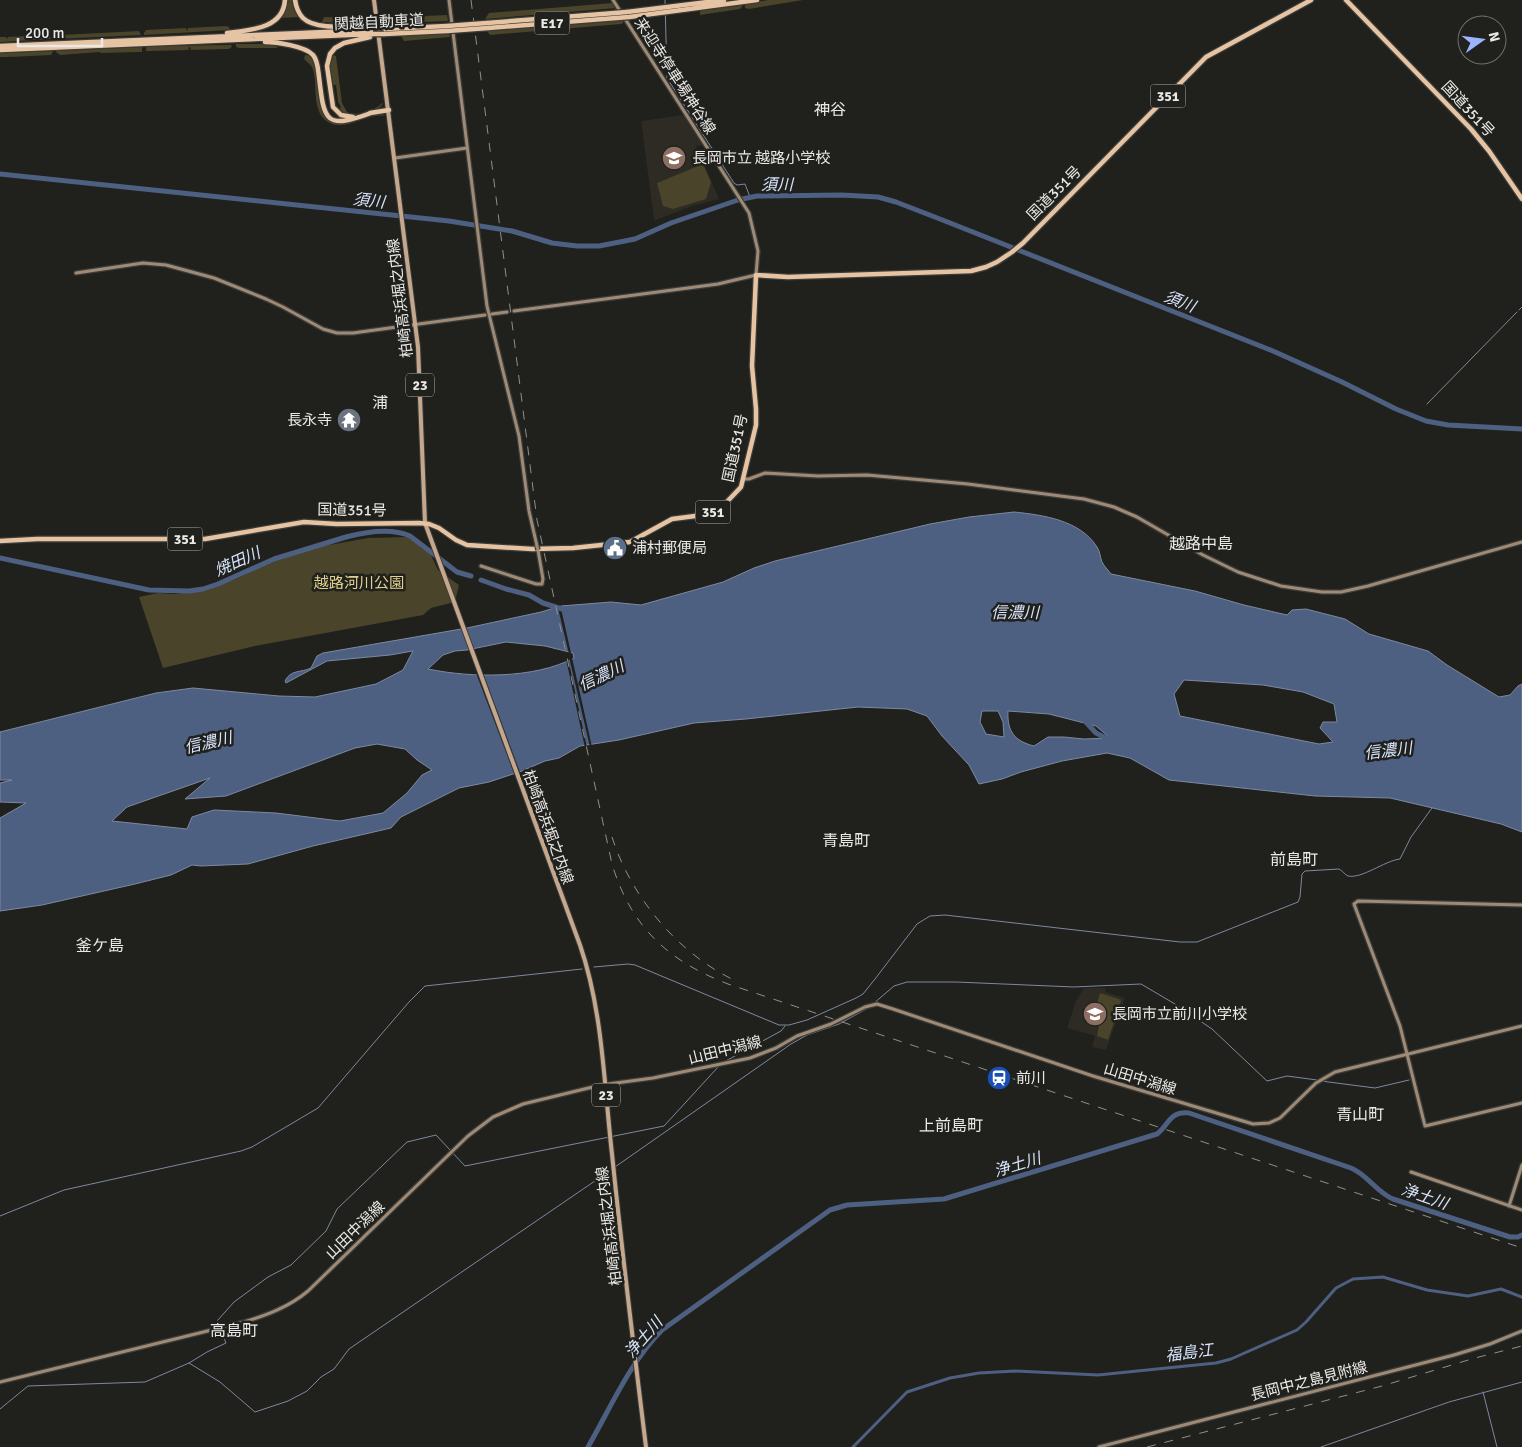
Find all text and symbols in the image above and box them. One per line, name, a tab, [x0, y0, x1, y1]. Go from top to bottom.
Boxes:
street label: 関越自動車道	[334, 11, 424, 33]
road number: E17	[534, 12, 570, 34]
street label: 来迎寺停車場神谷線	[631, 14, 719, 138]
scale bar	[18, 15, 101, 47]
north arrow	[1457, 15, 1507, 65]
text: 200 m	[25, 24, 65, 42]
text: N	[1485, 30, 1504, 44]
street label: 国道351号	[1438, 78, 1498, 140]
road number: 351	[1150, 84, 1186, 108]
district label: 神谷	[814, 100, 846, 120]
school or university icon: 長岡市立 越路小学校	[661, 145, 687, 171]
place label: 長岡市立 越路小学校	[692, 149, 830, 167]
street label: 国道351号	[1023, 162, 1085, 224]
water label: 須川	[761, 175, 795, 195]
water label: 須川	[352, 189, 388, 213]
street label: 柏崎高浜堀之内線	[384, 237, 416, 359]
water label: 須川	[1161, 287, 1200, 318]
road number: 23	[406, 374, 434, 396]
district label: 浦	[372, 393, 388, 413]
temple icon: 長永寺	[336, 407, 362, 433]
place label: 長永寺	[287, 411, 332, 429]
street label: 国道351号	[719, 412, 751, 484]
street label: 国道351号	[317, 500, 387, 520]
road number: 351	[696, 501, 730, 524]
road number: 351	[168, 528, 202, 550]
district label: 越路中島	[1169, 534, 1233, 554]
public building icon: 浦村郵便局	[602, 535, 628, 561]
place label: 浦村郵便局	[632, 539, 707, 557]
water label: 焼田川	[211, 542, 265, 581]
park label: 越路河川公園	[313, 574, 404, 592]
water label: 信濃川	[991, 603, 1041, 623]
water label: 信濃川	[575, 656, 629, 695]
water label: 信濃川	[183, 727, 236, 758]
water label: 信濃川	[1363, 738, 1415, 764]
street label: 柏崎高浜堀之内線	[519, 768, 577, 886]
district label: 青島町	[822, 831, 870, 851]
district label: 前島町	[1270, 850, 1318, 870]
district label: 釜ケ島	[76, 936, 124, 956]
school or university icon: 長岡市立前川小学校	[1082, 1001, 1108, 1027]
place label: 長岡市立前川小学校	[1112, 1005, 1247, 1023]
street label: 山田中潟線	[686, 1032, 764, 1068]
street label: 山田中潟線	[1101, 1059, 1179, 1099]
station icon: 前川	[986, 1065, 1012, 1091]
place label: 前川	[1016, 1069, 1046, 1087]
road number: 23	[592, 1084, 620, 1106]
district label: 青山町	[1336, 1105, 1384, 1125]
district label: 上前島町	[919, 1116, 983, 1136]
water label: 浄土川	[991, 1148, 1045, 1182]
street label: 柏崎高浜堀之内線	[593, 1165, 625, 1287]
water label: 浄土川	[1399, 1180, 1453, 1215]
street label: 山田中潟線	[322, 1197, 388, 1263]
water label: 浄土川	[620, 1311, 668, 1362]
district label: 高島町	[210, 1321, 258, 1341]
water label: 福島江	[1164, 1340, 1216, 1366]
street label: 長岡中之島見附線	[1249, 1358, 1369, 1404]

